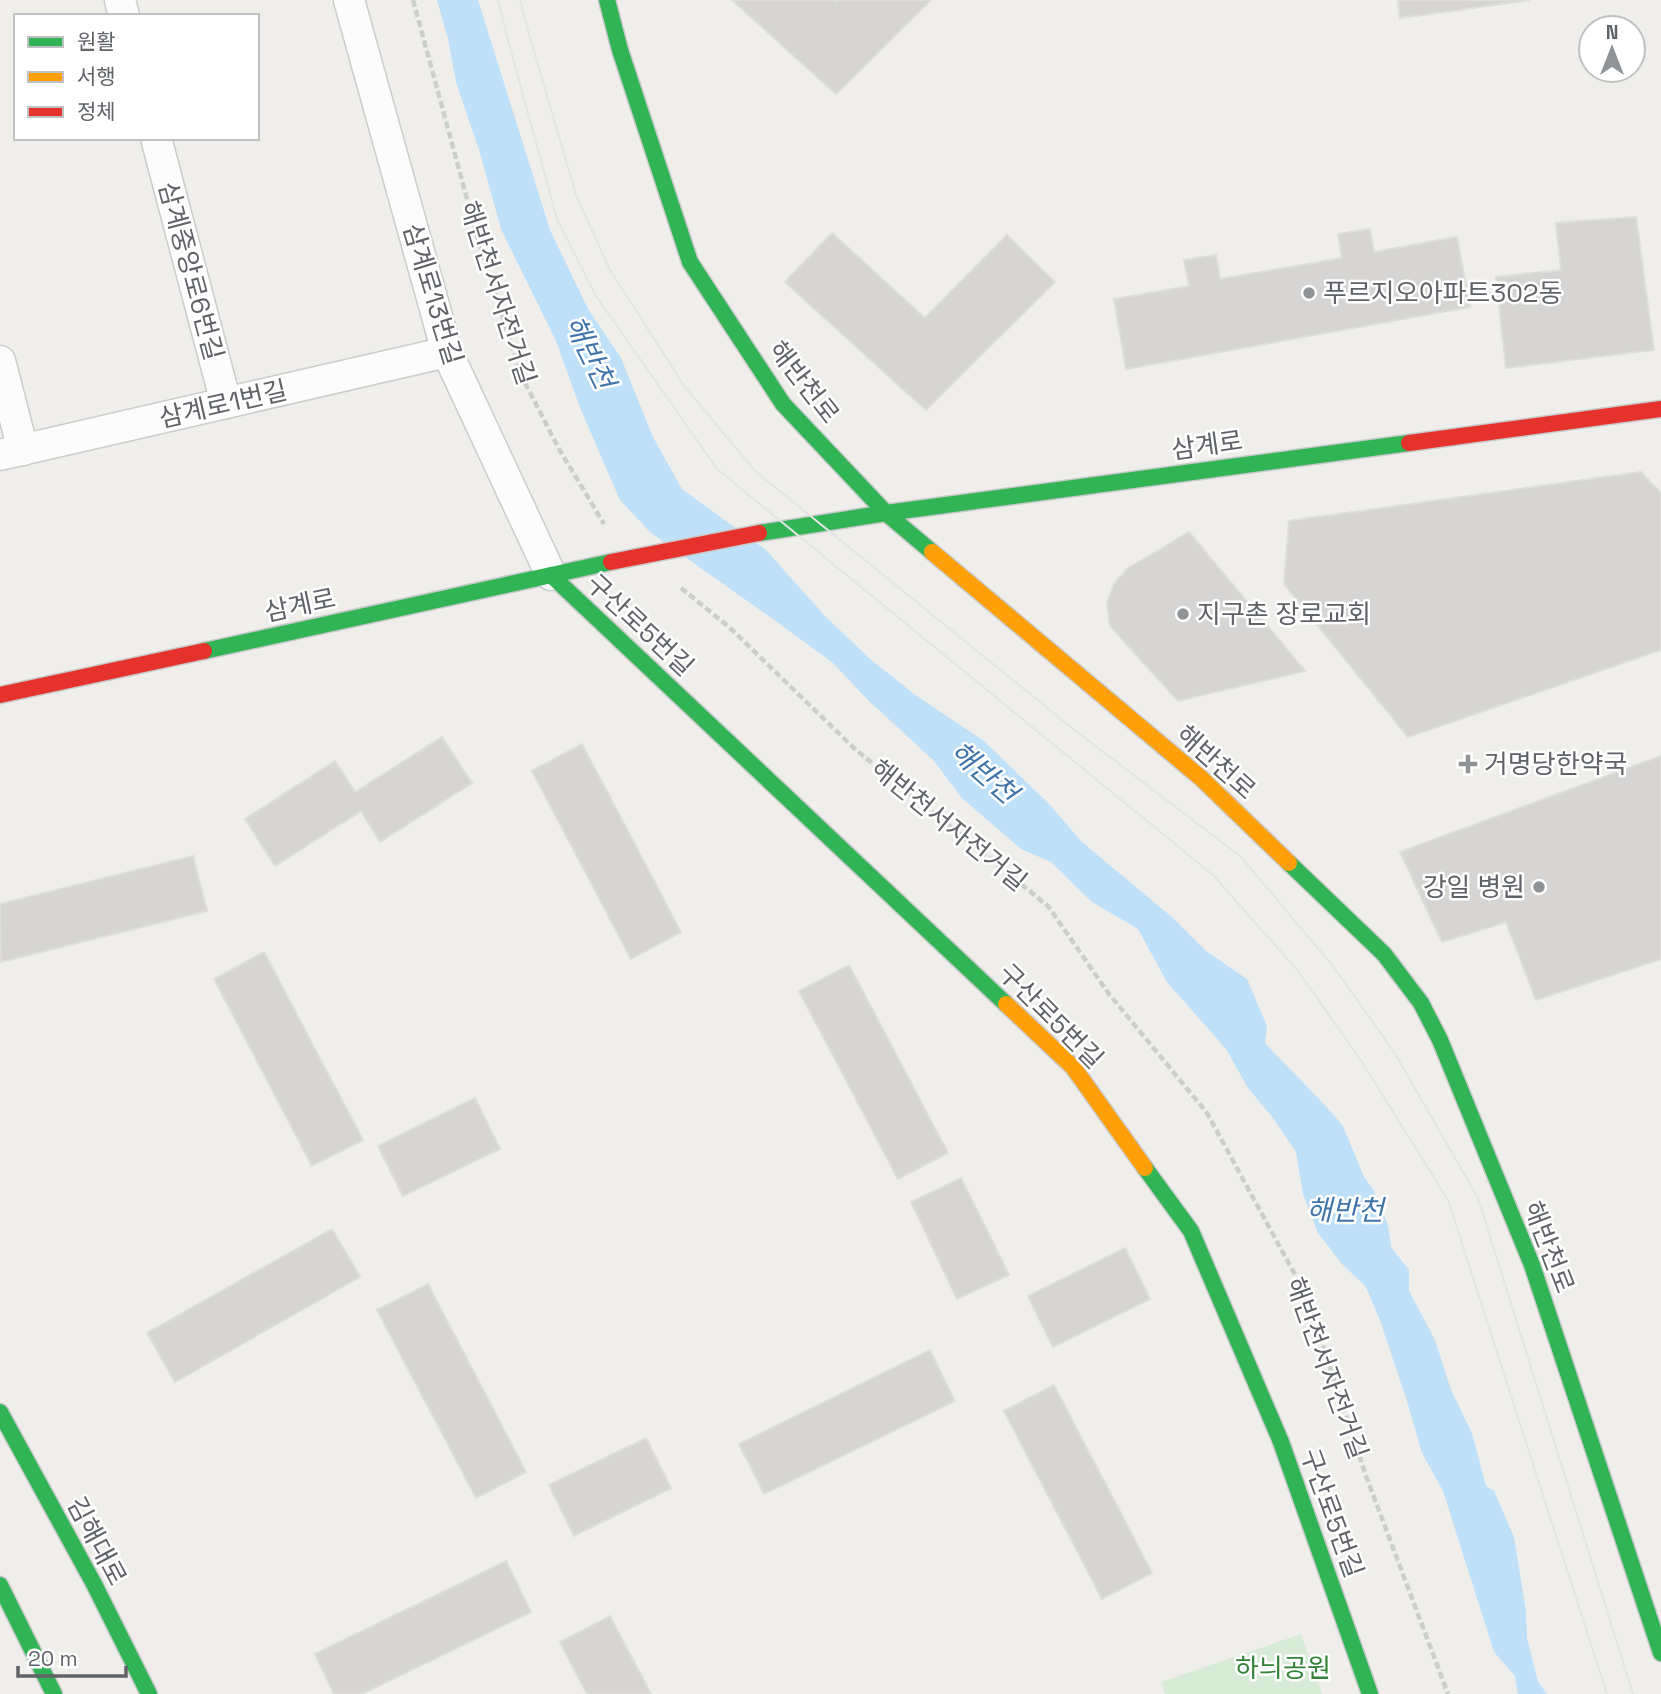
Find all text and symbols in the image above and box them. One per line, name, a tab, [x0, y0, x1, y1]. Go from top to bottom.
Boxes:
legend	[14, 14, 259, 140]
north arrow	[1577, 14, 1647, 84]
text: N	[1606, 20, 1618, 45]
text: 원활	[77, 28, 116, 55]
text: 서행	[77, 63, 116, 90]
text: 정체	[77, 98, 116, 125]
street label: 삼계중앙로6번길	[151, 178, 231, 364]
street label: 해반천서자전거길	[452, 197, 544, 389]
street label: 삼계로13번길	[395, 219, 471, 369]
place label: 푸르지오아파트302동	[1323, 276, 1562, 310]
marker: 푸르지오아파트302동	[1301, 285, 1317, 301]
water label: 해반천	[557, 309, 625, 398]
street label: 해반천로	[761, 334, 847, 430]
street label: 삼계로1번길	[156, 373, 290, 435]
street label: 삼계로	[1169, 423, 1245, 467]
street label: 구산로5번길	[579, 566, 701, 684]
street label: 삼계로	[261, 581, 339, 629]
place label: 지구촌 장로교회	[1197, 597, 1371, 631]
marker: 지구촌 장로교회	[1175, 606, 1191, 622]
street label: 해반천로	[1169, 717, 1263, 807]
water label: 해반천	[943, 733, 1027, 813]
place label: 거명당한약국	[1484, 747, 1628, 781]
street label: 해반천서자전거길	[864, 752, 1034, 898]
marker: 거명당한약국	[1458, 754, 1478, 774]
place label: 강일 병원	[1423, 870, 1525, 904]
marker: 강일 병원	[1531, 879, 1547, 895]
street label: 구산로5번길	[991, 956, 1111, 1076]
water label: 해반천	[1306, 1192, 1387, 1228]
street label: 해반천로	[1516, 1196, 1582, 1298]
street label: 해반천서자전거길	[1278, 1272, 1376, 1464]
street label: 구산로5번길	[1293, 1444, 1371, 1582]
street label: 김해대로	[60, 1491, 134, 1591]
scale bar	[18, 1634, 126, 1678]
text: 20 m	[28, 1645, 78, 1672]
park label: 하늬공원	[1235, 1651, 1331, 1685]

